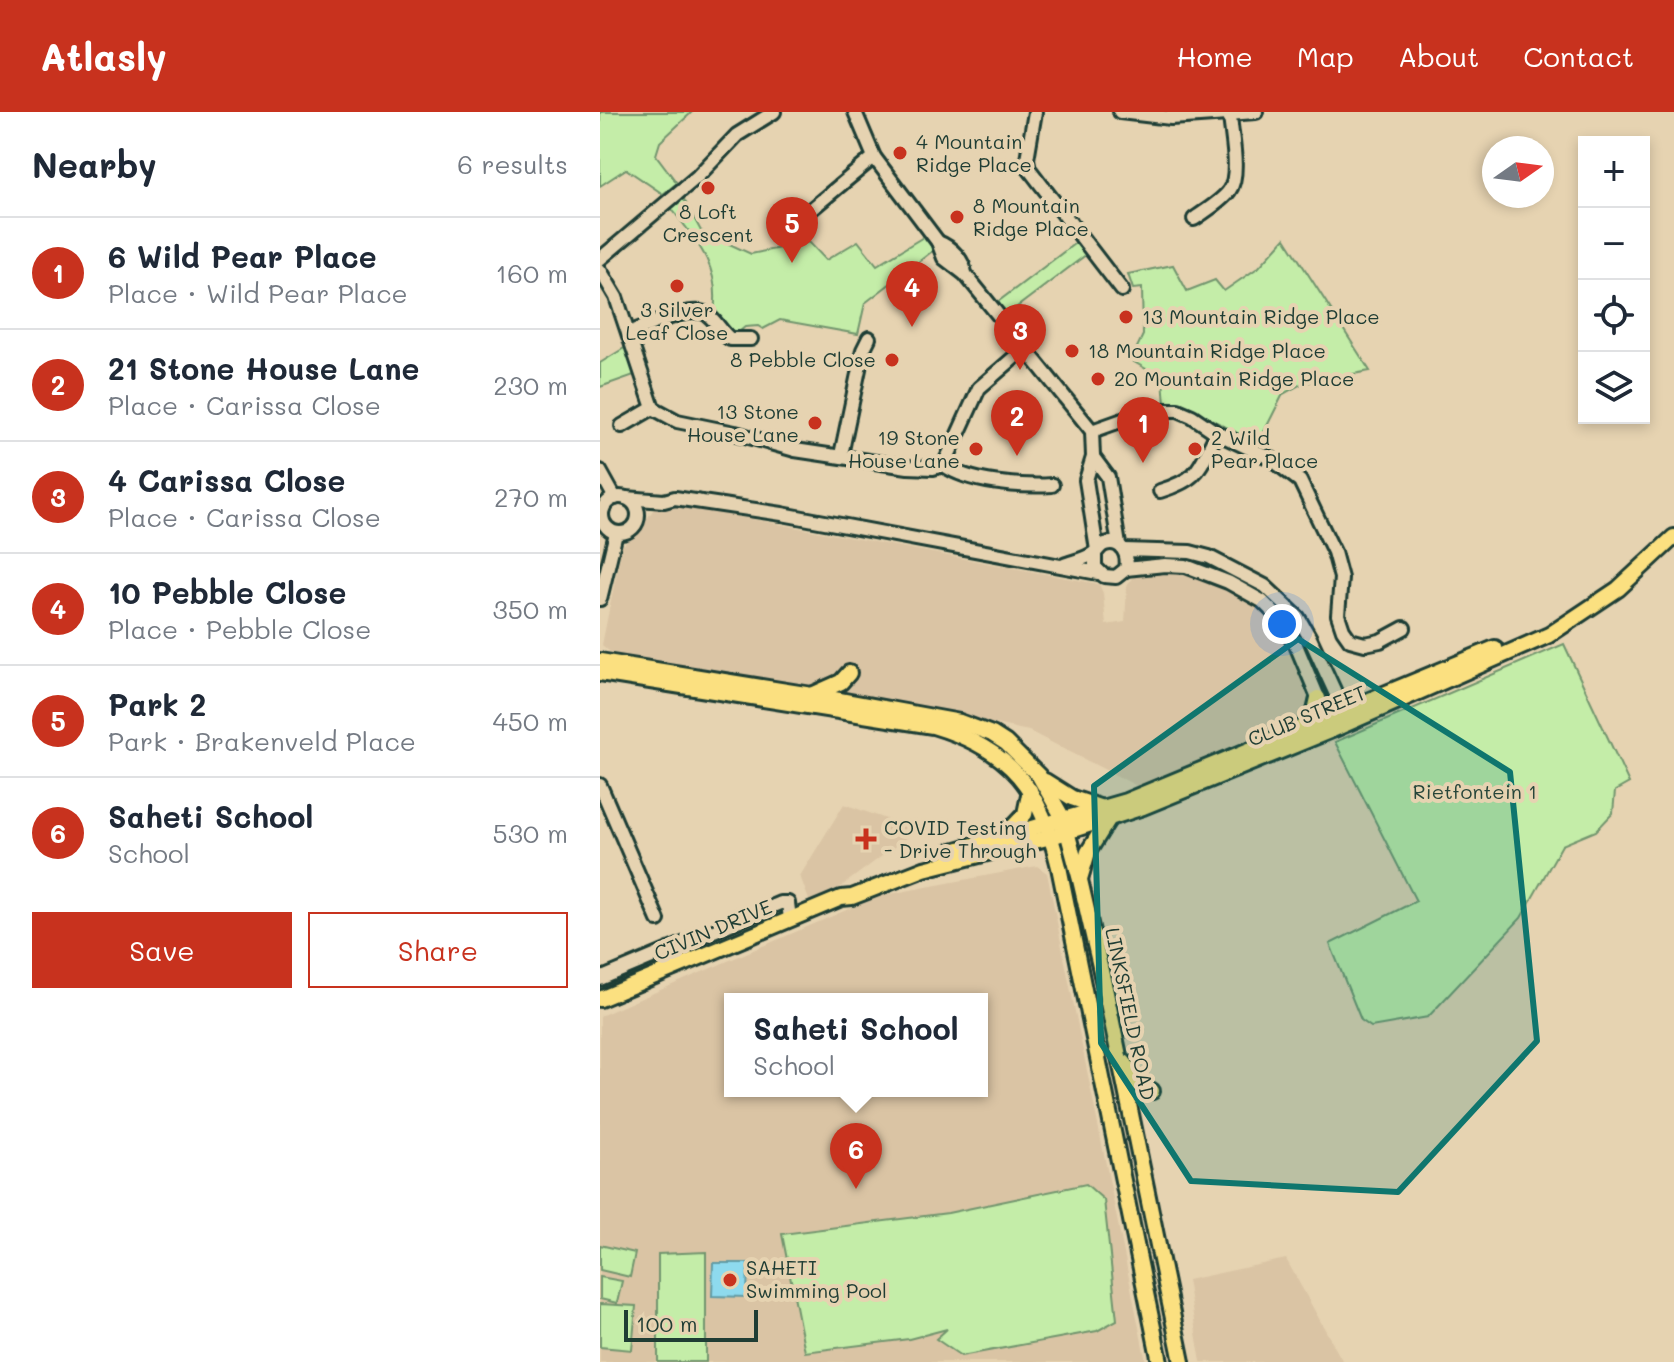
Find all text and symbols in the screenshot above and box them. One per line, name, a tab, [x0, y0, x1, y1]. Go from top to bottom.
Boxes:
text: Atlasly	[40, 31, 167, 81]
text: Home	[1177, 38, 1253, 74]
text: Map	[1297, 38, 1354, 74]
text: About	[1398, 38, 1479, 74]
text: Contact	[1523, 38, 1634, 74]
place label: 4 Mountain Ridge Place	[916, 128, 1032, 177]
north arrow	[1482, 136, 1554, 208]
map controls	[1578, 136, 1650, 424]
button: +	[1578, 136, 1650, 208]
text: Nearby	[32, 142, 157, 187]
marker: 4 Mountain Ridge Place	[891, 144, 909, 162]
text: 6 results	[457, 147, 568, 181]
marker: 8 Loft Crescent	[699, 179, 717, 197]
place label: 8 Mountain Ridge Place	[973, 192, 1089, 241]
pin: 5	[766, 197, 818, 263]
place label: 8 Loft Crescent	[663, 198, 753, 247]
marker: 8 Mountain Ridge Place	[948, 208, 966, 226]
button: −	[1578, 208, 1650, 280]
text: 6 Wild Pear Place	[108, 236, 377, 276]
text: 1	[52, 256, 64, 290]
text: 160 m	[496, 256, 568, 290]
pin: 4	[886, 261, 938, 327]
text: Place · Wild Pear Place	[108, 276, 408, 310]
marker: 3 Silver Leaf Close	[668, 277, 686, 295]
button: locate	[1578, 280, 1650, 352]
place label: 3 Silver Leaf Close	[626, 296, 728, 345]
place label: 13 Mountain Ridge Place	[1142, 303, 1380, 329]
pin: 3	[994, 304, 1046, 370]
marker: 13 Mountain Ridge Place	[1117, 308, 1135, 326]
place label: 18 Mountain Ridge Place	[1088, 337, 1326, 363]
marker: 18 Mountain Ridge Place	[1063, 342, 1081, 360]
place label: 8 Pebble Close	[730, 346, 876, 372]
text: 21 Stone House Lane	[108, 348, 419, 388]
marker: 8 Pebble Close	[883, 351, 901, 369]
button: layers	[1578, 352, 1650, 424]
place label: 20 Mountain Ridge Place	[1114, 365, 1354, 391]
text: 2	[51, 368, 65, 402]
text: 230 m	[493, 368, 568, 402]
marker: 20 Mountain Ridge Place	[1089, 370, 1107, 388]
text: Place · Carissa Close	[108, 388, 381, 422]
pin: 2	[991, 390, 1043, 456]
pin: 1	[1117, 397, 1169, 463]
place label: 13 Stone House Lane	[687, 398, 799, 447]
marker: 13 Stone House Lane	[806, 414, 824, 432]
place label: 19 Stone House Lane	[848, 424, 960, 473]
place label: 2 Wild Pear Place	[1211, 424, 1318, 473]
marker: 19 Stone House Lane	[967, 440, 985, 458]
marker: 2 Wild Pear Place	[1186, 440, 1204, 458]
text: 4 Carissa Close	[108, 460, 345, 500]
text: 3	[50, 480, 66, 514]
text: 270 m	[494, 480, 568, 514]
text: Place · Carissa Close	[108, 500, 381, 534]
text: 10 Pebble Close	[108, 572, 346, 612]
text: 4	[50, 592, 66, 626]
text: 350 m	[493, 592, 568, 626]
your location	[1262, 604, 1302, 644]
text: Place · Pebble Close	[108, 612, 371, 646]
street label: CLUB STREET	[1243, 678, 1370, 752]
text: Park 2	[108, 684, 206, 724]
text: 5	[50, 704, 66, 738]
text: 450 m	[492, 704, 568, 738]
text: Park · Brakenveld Place	[108, 724, 416, 758]
park label: Rietfontein 1	[1413, 778, 1537, 804]
text: Saheti School	[108, 796, 313, 836]
place label: COVID Testing - Drive Through	[884, 814, 1036, 863]
text: 6	[50, 816, 66, 850]
text: 530 m	[493, 816, 568, 850]
marker: COVID Testing - Drive Through	[855, 828, 877, 850]
text: School	[108, 836, 190, 870]
street label: CIVIN DRIVE	[650, 893, 775, 966]
button: Save	[32, 912, 292, 988]
button: Share	[308, 912, 568, 988]
street label: LINKSFIELD ROAD	[1100, 925, 1162, 1102]
popup	[724, 993, 988, 1097]
text: Saheti School	[753, 1008, 959, 1048]
text: School	[753, 1048, 835, 1082]
pin: 6	[830, 1123, 882, 1189]
place label: SAHETI Swimming Pool	[746, 1254, 887, 1303]
marker: SAHETI Swimming Pool	[721, 1271, 739, 1289]
scale bar	[624, 1306, 758, 1342]
text: 100 m	[636, 1309, 698, 1338]

